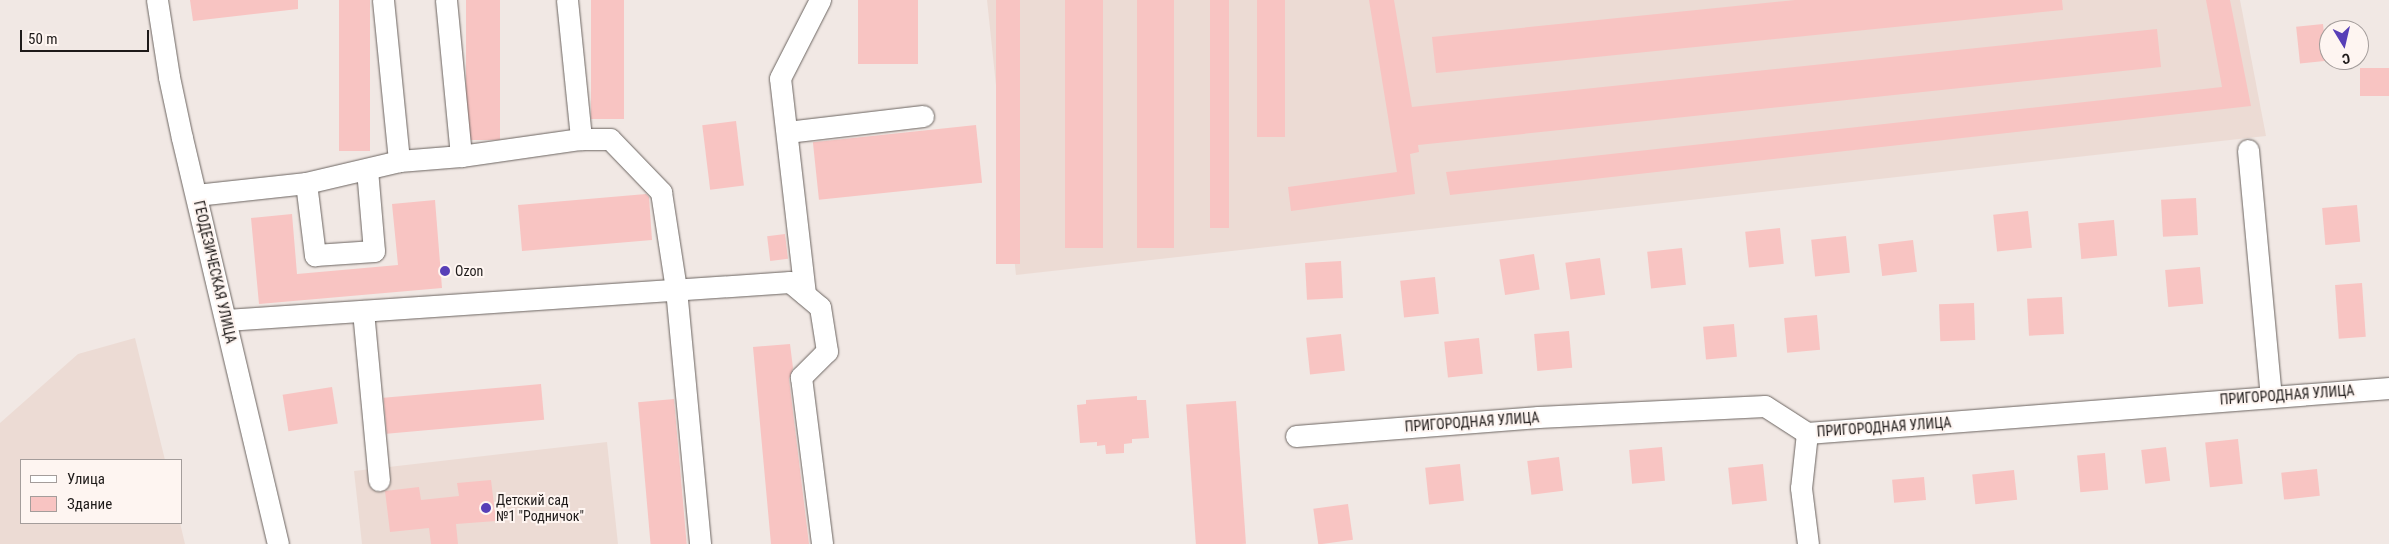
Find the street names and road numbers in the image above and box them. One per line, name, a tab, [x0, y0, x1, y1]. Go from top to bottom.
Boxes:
street label: ГЕОДЕЗИЧЕСКАЯ УЛИЦА	[190, 199, 240, 345]
street label: ПРИГОРОДНАЯ УЛИЦА	[2219, 382, 2355, 408]
street label: ПРИГОРОДНАЯ УЛИЦА	[1404, 409, 1540, 435]
street label: ПРИГОРОДНАЯ УЛИЦА	[1816, 414, 1952, 440]

